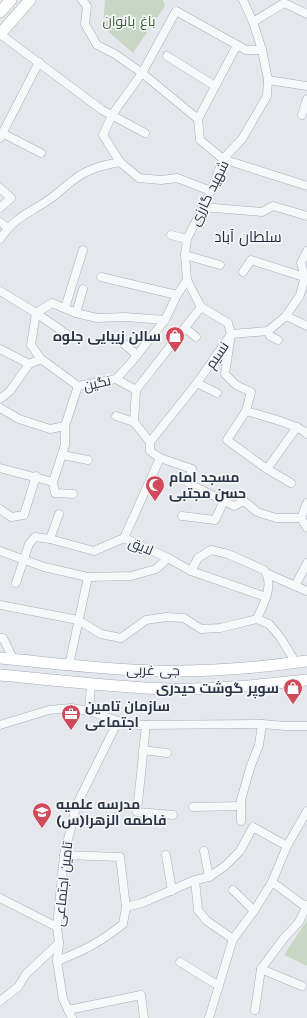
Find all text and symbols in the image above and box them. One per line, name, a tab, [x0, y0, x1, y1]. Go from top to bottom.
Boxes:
park label: باغ بانوان	[102, 13, 156, 30]
street label: شهید گارزی	[186, 158, 232, 228]
district label: سلطان آباد	[214, 228, 282, 247]
shop icon: سالن زیبایی جلوه	[164, 325, 186, 353]
place label: سالن زیبایی جلوه	[53, 328, 161, 345]
street label: نسیم	[202, 338, 234, 373]
street label: نگین	[82, 372, 112, 394]
place label: مسجد امام حسن مجتبی	[169, 469, 246, 502]
mosque icon: مسجد امام حسن مجتبی	[144, 474, 166, 502]
street label: لایق	[126, 534, 156, 559]
street label: جی غربی	[126, 662, 180, 678]
shop icon: سوپر گوشت حیدری	[282, 677, 304, 705]
place label: سوپر گوشت حیدری	[156, 680, 279, 699]
place label: سازمان تامین اجتماعی	[85, 698, 170, 731]
office icon: سازمان تامین اجتماعی	[60, 703, 82, 731]
place label: مدرسه علمیه فاطمه الزهرا(س)	[56, 796, 166, 829]
school or university icon: مدرسه علمیه فاطمه الزهرا(س)	[31, 801, 53, 829]
street label: تامین اجتماعی	[51, 840, 75, 927]

